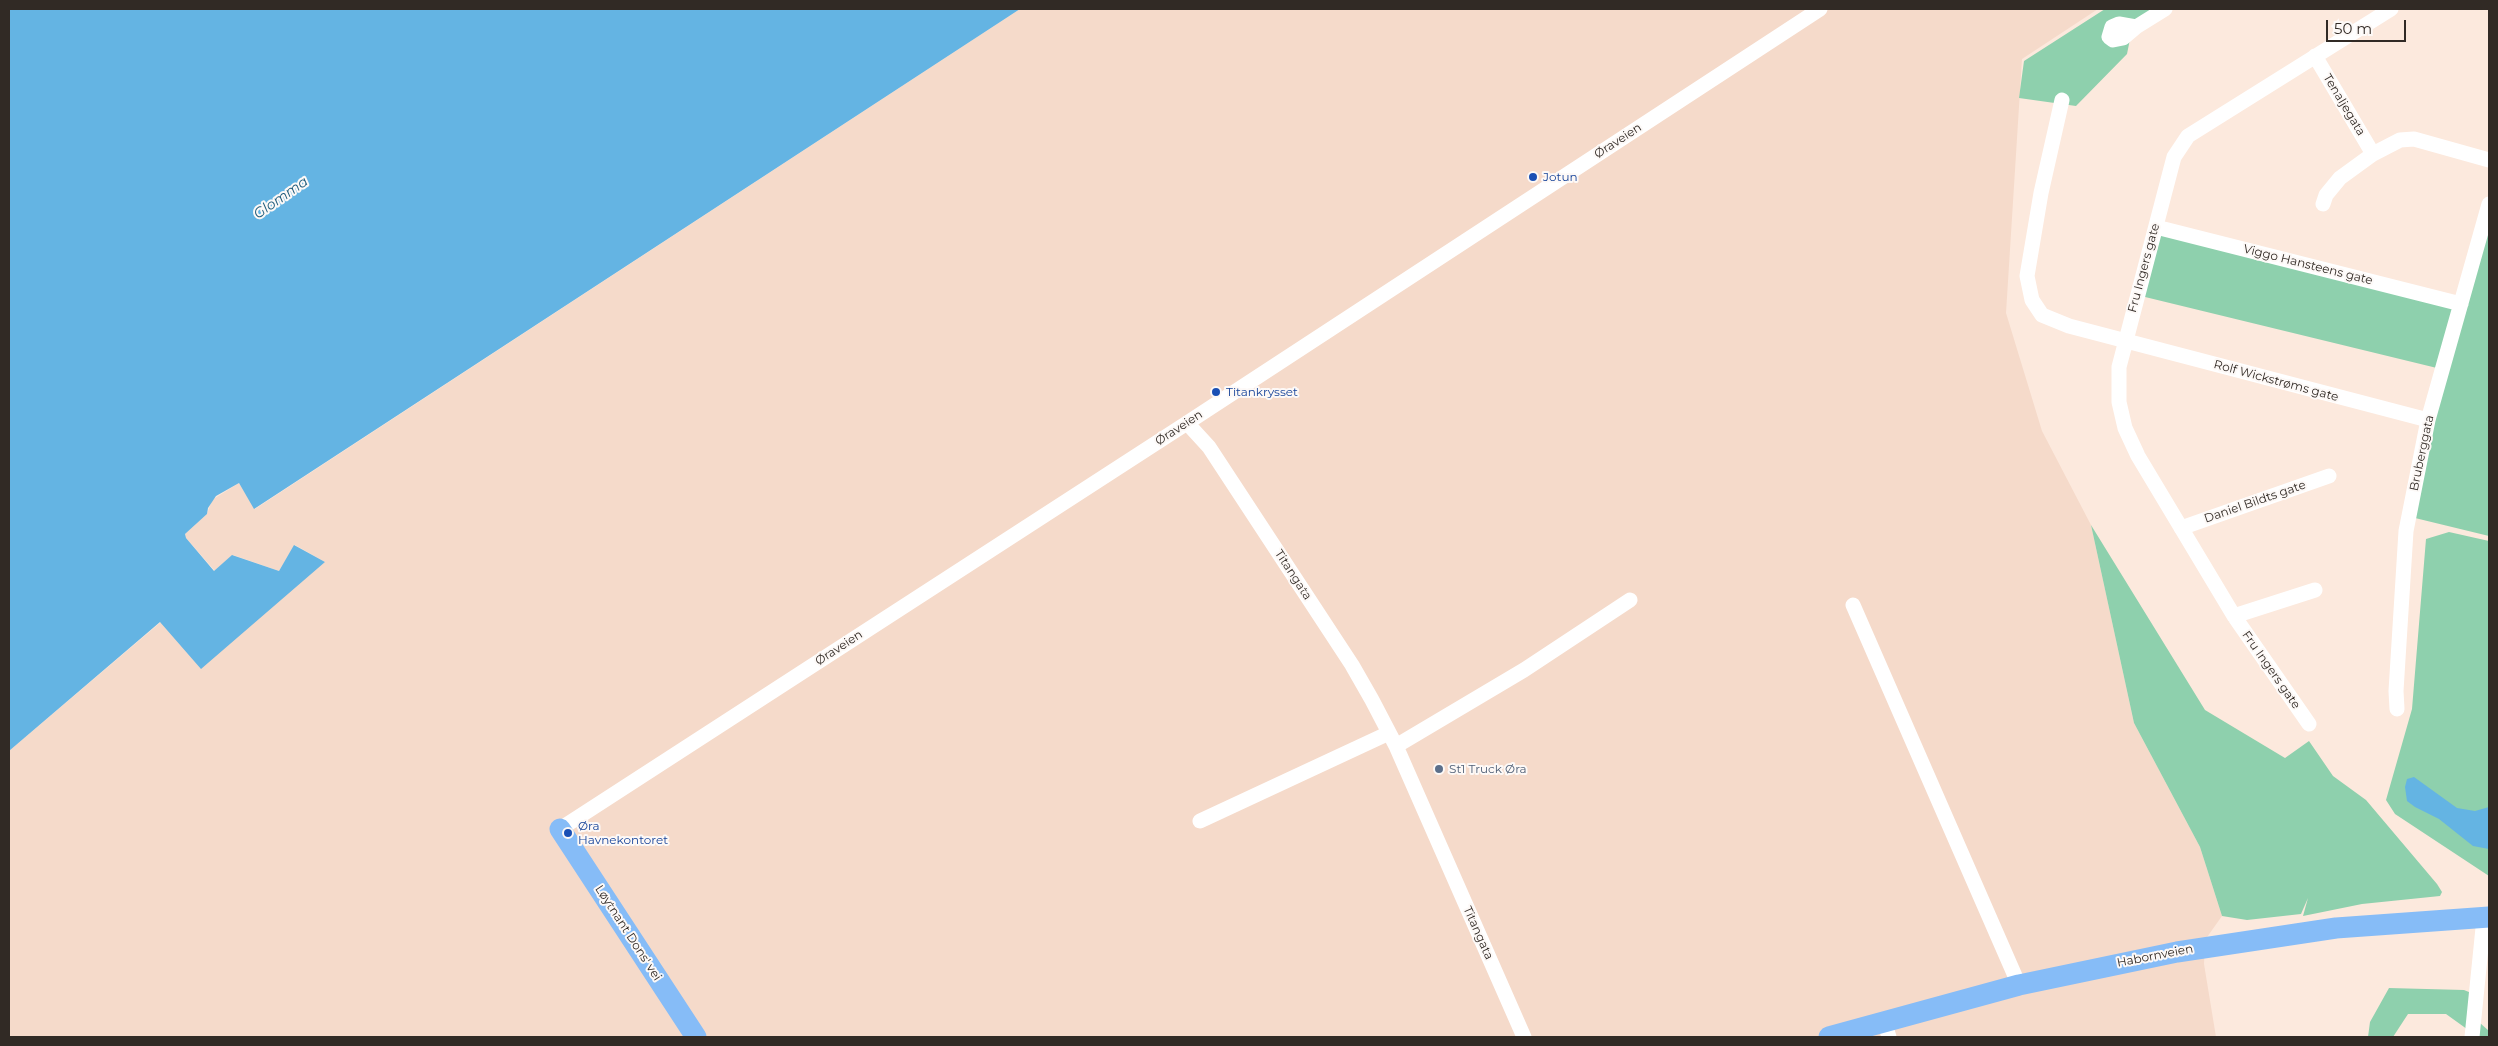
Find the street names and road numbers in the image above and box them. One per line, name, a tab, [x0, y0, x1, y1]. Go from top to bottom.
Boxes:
street label: Tenaljegata	[2320, 72, 2368, 138]
street label: Øraveien	[1592, 120, 1644, 162]
street label: Fru Ingers gate	[2125, 222, 2163, 314]
street label: Viggo Hansteens gate	[2242, 242, 2374, 288]
street label: Rolf Wickstrøms gate	[2212, 357, 2340, 405]
street label: Øraveien	[1153, 407, 1205, 449]
street label: Bruberggata	[2407, 414, 2437, 492]
street label: Daniel Bildts gate	[2202, 478, 2308, 526]
street label: Titangata	[1271, 547, 1315, 603]
street label: Øraveien	[813, 627, 865, 669]
street label: Fru Ingers gate	[2239, 628, 2303, 712]
street label: Løytnant Dons' vei	[592, 883, 664, 983]
street label: Titangata	[1460, 904, 1496, 962]
street label: Habornveien	[2116, 942, 2194, 970]

